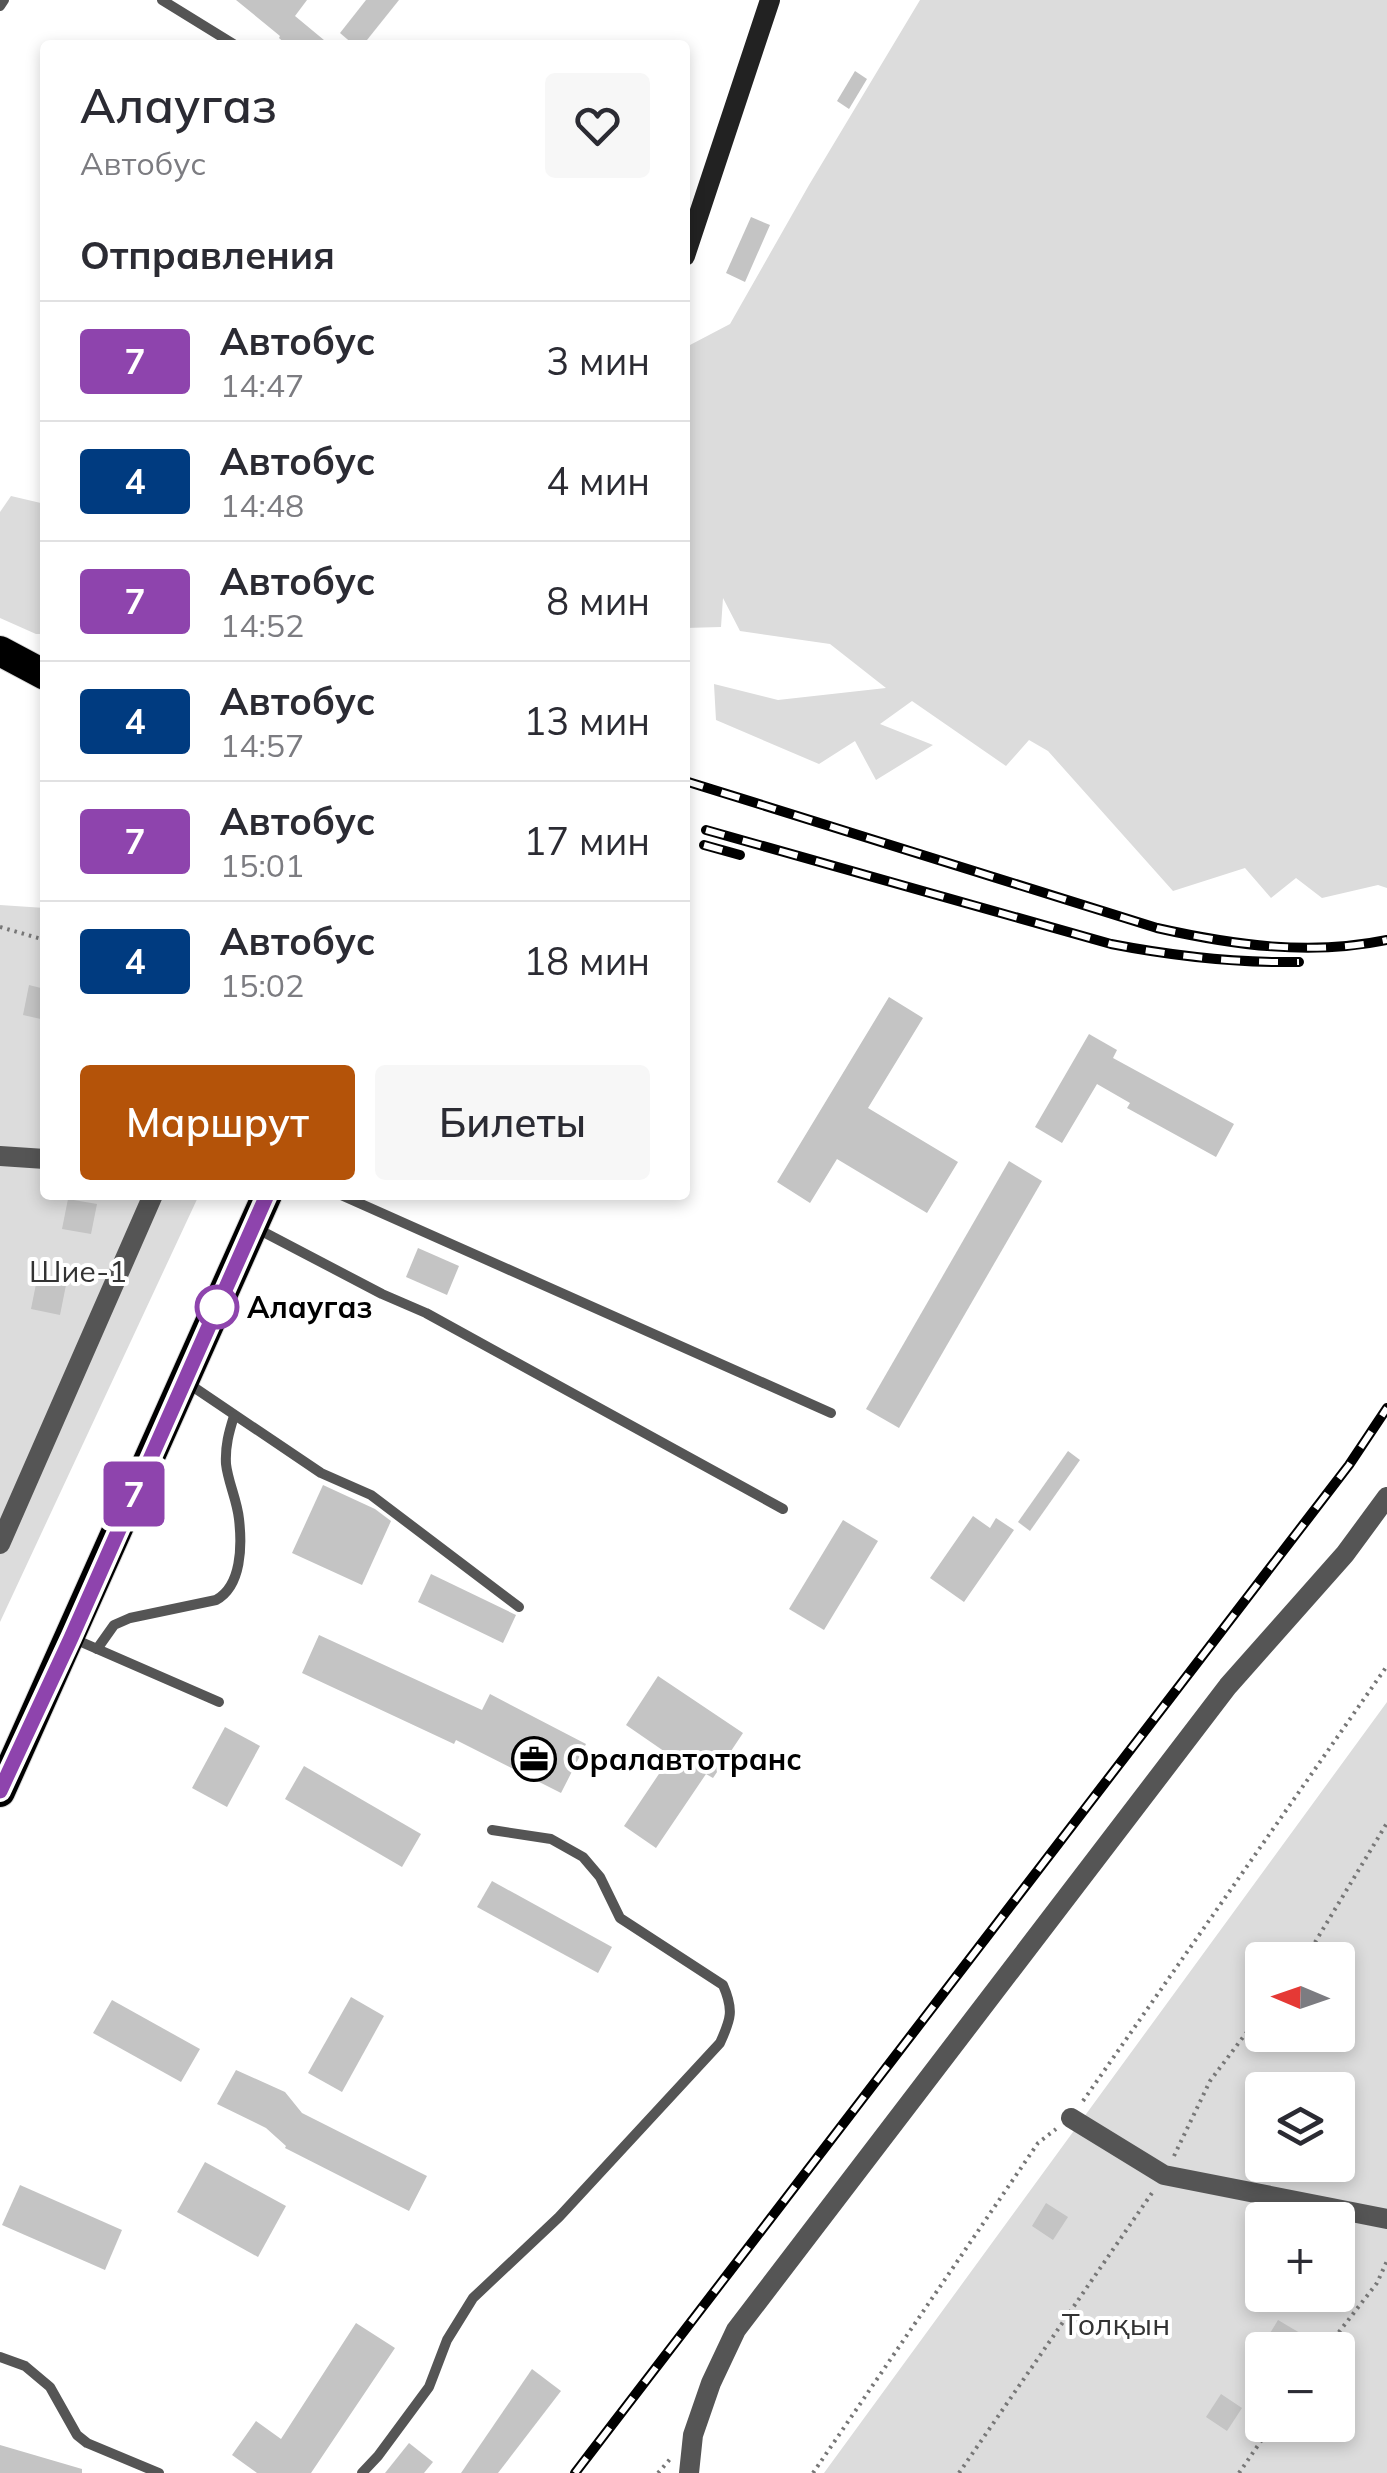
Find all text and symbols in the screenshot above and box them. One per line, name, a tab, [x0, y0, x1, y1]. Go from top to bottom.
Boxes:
button: heart	[545, 73, 650, 178]
text: Алаугаз	[80, 75, 277, 135]
text: Автобус	[80, 143, 206, 183]
text: Отправления	[80, 231, 335, 279]
text: Автобус	[220, 317, 375, 365]
text: 3 мин	[546, 337, 650, 385]
text: 7	[124, 339, 146, 383]
text: 14:47	[220, 365, 304, 405]
text: Автобус	[220, 437, 375, 485]
text: 4 мин	[546, 457, 650, 505]
text: 4	[124, 459, 146, 503]
text: 14:48	[220, 485, 304, 525]
text: Автобус	[220, 557, 375, 605]
text: 8 мин	[546, 577, 650, 625]
text: 7	[124, 579, 146, 623]
text: 14:52	[220, 605, 304, 645]
text: Автобус	[220, 677, 375, 725]
text: 13 мин	[524, 697, 650, 745]
text: 4	[124, 699, 146, 743]
text: 14:57	[220, 725, 304, 765]
text: Автобус	[220, 797, 375, 845]
text: 17 мин	[524, 817, 650, 865]
text: 7	[124, 819, 146, 863]
text: 15:01	[220, 845, 304, 885]
text: Автобус	[220, 917, 375, 965]
text: 18 мин	[524, 937, 650, 985]
text: 4	[124, 939, 146, 983]
text: 15:02	[220, 965, 304, 1005]
button: Маршрут	[80, 1065, 355, 1180]
button: Билеты	[375, 1065, 650, 1180]
park label: Шие-1	[29, 1252, 127, 1290]
marker: Алаугаз	[196, 1286, 238, 1328]
place label: Алаугаз	[247, 1288, 372, 1326]
line badge: 7	[102, 1462, 166, 1526]
text: 7	[123, 1472, 145, 1516]
office icon: Оралавтотранс	[511, 1736, 557, 1782]
place label: Оралавтотранс	[566, 1740, 802, 1778]
north arrow	[1245, 1942, 1355, 2052]
map controls	[1245, 1942, 1355, 2442]
button: layers	[1245, 2072, 1355, 2182]
button: +	[1245, 2202, 1355, 2312]
park label: Толқын	[1062, 2305, 1170, 2343]
button: −	[1245, 2332, 1355, 2442]

